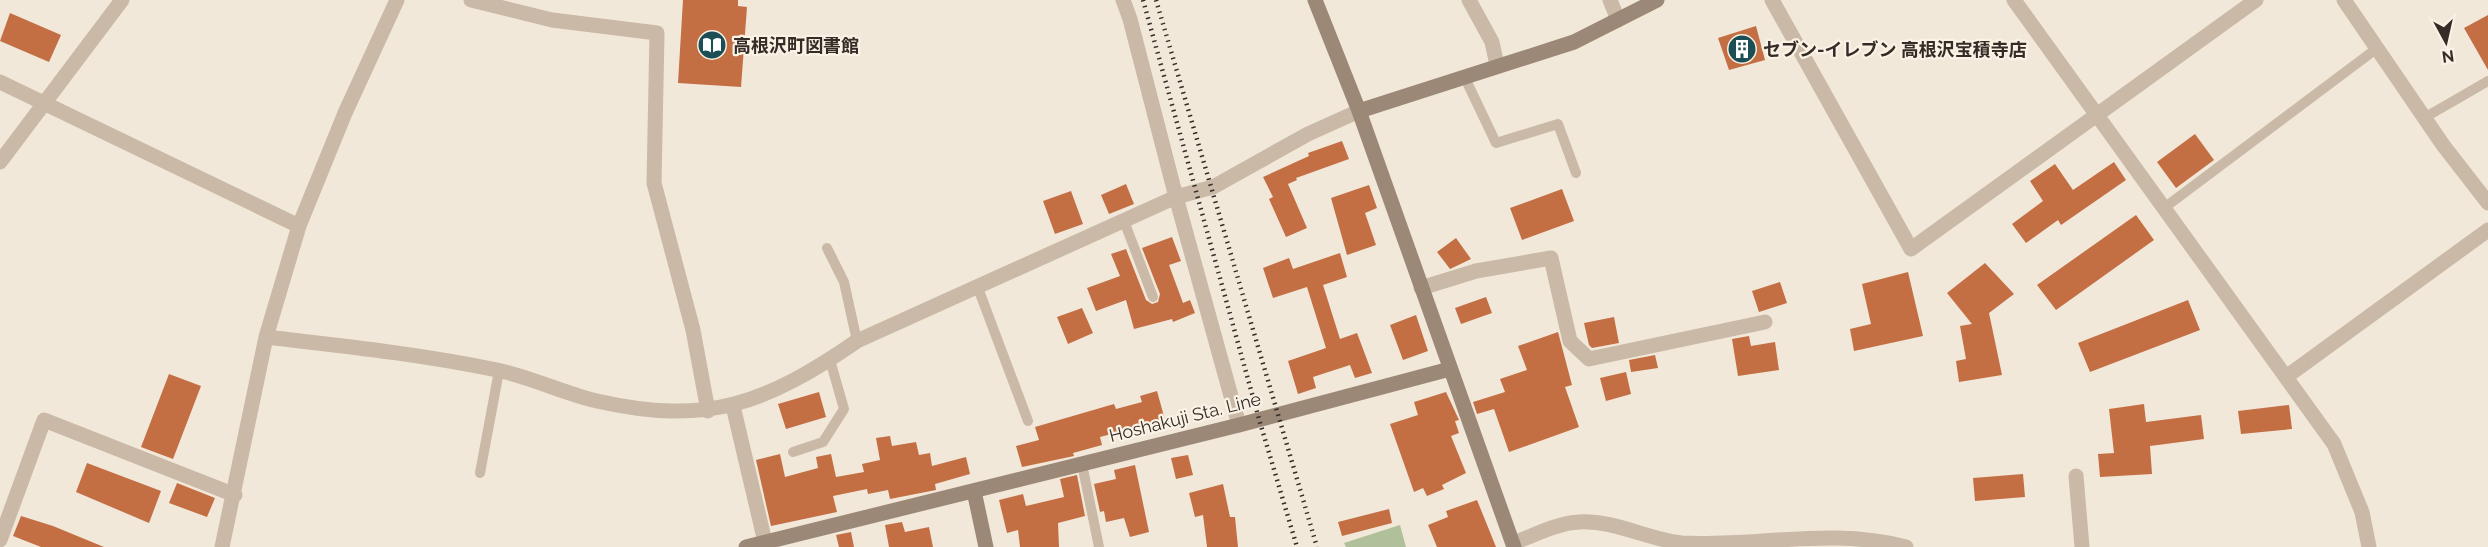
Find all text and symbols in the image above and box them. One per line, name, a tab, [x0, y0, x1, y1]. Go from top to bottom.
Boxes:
north arrow	[2416, 12, 2476, 72]
library icon: 高根沢町図書館	[696, 29, 728, 61]
building icon: セブン-イレブン 高根沢宝積寺店	[1726, 33, 1758, 65]
place label: 高根沢町図書館	[733, 35, 859, 56]
place label: セブン-イレブン 高根沢宝積寺店	[1763, 39, 2027, 60]
text: N	[2441, 46, 2455, 67]
street label: Hoshakuji Sta. Line	[1107, 388, 1264, 446]

